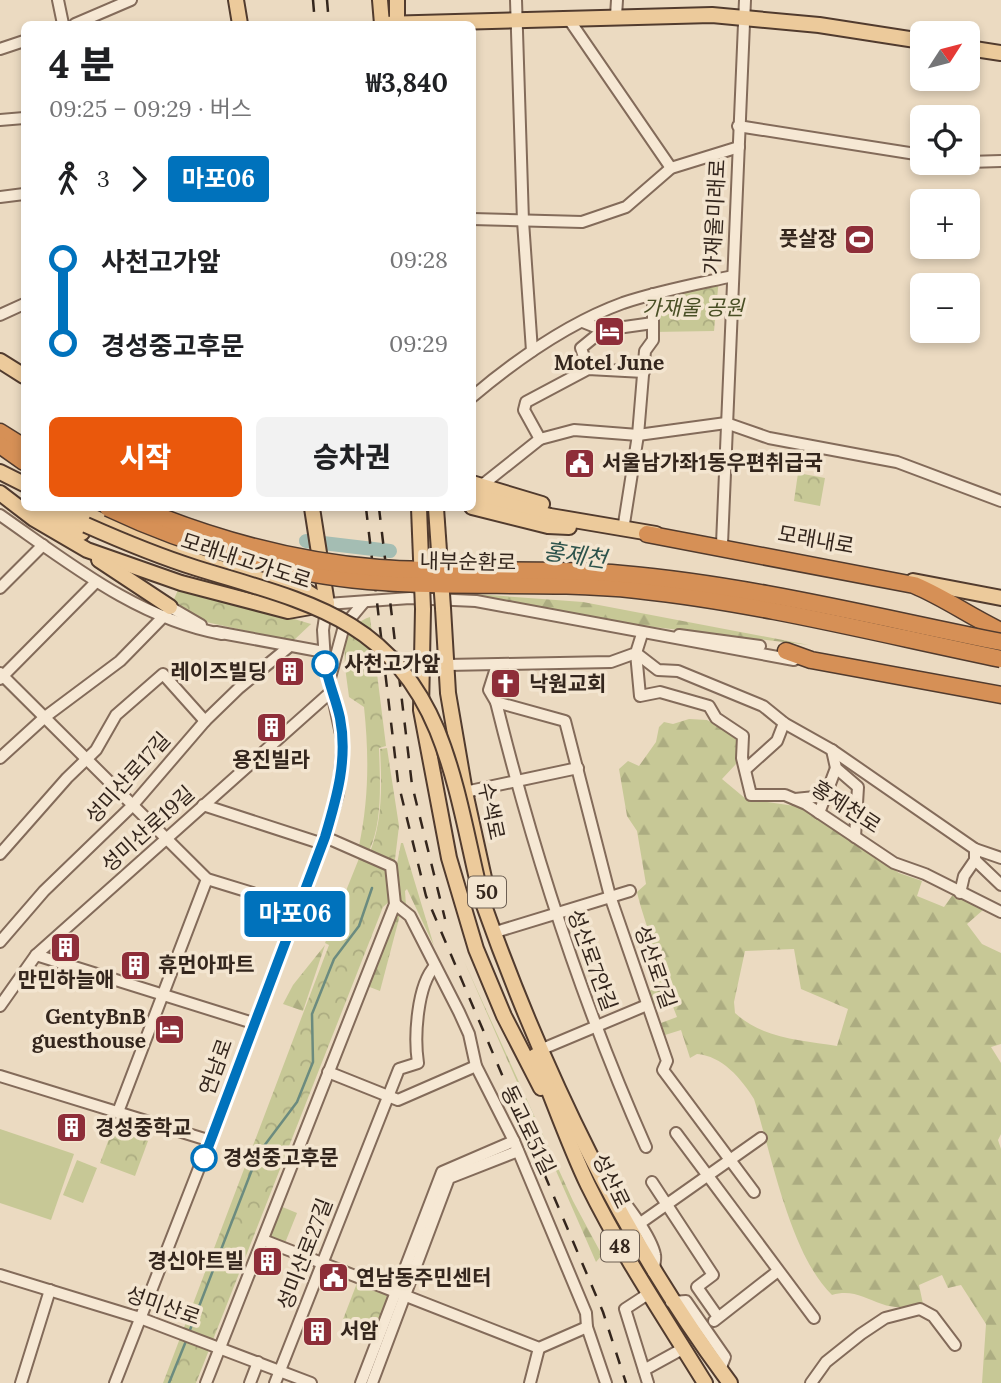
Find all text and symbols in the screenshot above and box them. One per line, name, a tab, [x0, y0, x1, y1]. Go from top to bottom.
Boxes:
north arrow	[910, 21, 980, 91]
map controls	[910, 21, 980, 343]
text: 4 분	[49, 40, 115, 88]
text: ₩3,840	[366, 66, 448, 99]
text: 09:25 – 09:29 · 버스	[49, 94, 252, 123]
button: locate	[910, 105, 980, 175]
street label: 가재울미래로	[698, 158, 731, 276]
icon: walk	[49, 160, 87, 198]
icon: forward	[120, 160, 158, 198]
text: 마포06	[182, 163, 255, 194]
text: 3	[97, 164, 110, 193]
button: +	[910, 189, 980, 259]
sports icon: 풋살장	[843, 222, 877, 256]
place label: 풋살장	[779, 225, 837, 252]
text: 사천고가앞	[101, 245, 221, 278]
text: 09:28	[389, 245, 448, 274]
button: −	[910, 273, 980, 343]
park label: 가재울 공원	[642, 294, 746, 321]
hotel icon: Motel June	[592, 314, 626, 348]
text: 경성중고후문	[101, 329, 245, 362]
text: 09:29	[389, 329, 448, 358]
place label: Motel June	[554, 349, 664, 376]
button: 시작	[49, 417, 242, 497]
button: 승차권	[256, 417, 448, 497]
public building icon: 서울남가좌1동우편취급국	[562, 446, 596, 480]
place label: 서울남가좌1동우편취급국	[602, 449, 823, 476]
street label: 모래내로	[776, 520, 856, 560]
street label: 모래내고가도로	[178, 527, 315, 594]
water label: 홍제천	[542, 536, 611, 574]
street label: 내부순환로	[419, 547, 517, 576]
place label: 사천고가앞	[344, 650, 441, 677]
marker: 사천고가앞	[312, 651, 338, 677]
building icon: 레이즈빌딩	[273, 655, 307, 689]
place label: 레이즈빌딩	[170, 658, 267, 685]
church icon: 낙원교회	[489, 667, 523, 701]
place label: 낙원교회	[529, 670, 606, 697]
building icon: 용진빌라	[254, 711, 288, 745]
street label: 성미산로17길	[79, 726, 176, 829]
place label: 용진빌라	[232, 746, 310, 773]
street label: 홍제천로	[807, 774, 886, 839]
street label: 성미산로19길	[95, 780, 200, 878]
street label: 수색로	[472, 780, 511, 842]
road number: 50	[468, 876, 506, 908]
line badge: 마포06	[246, 891, 344, 937]
text: 마포06	[258, 898, 332, 929]
street label: 성산로7안길	[562, 905, 623, 1014]
street label: 성산로7길	[629, 921, 682, 1012]
building icon: 만민하늘애	[49, 931, 83, 965]
building icon: 휴먼아파트	[118, 948, 152, 982]
place label: 휴먼아파트	[158, 951, 255, 978]
place label: 만민하늘애	[18, 966, 114, 993]
place label: GentyBnB guesthouse	[32, 1003, 146, 1054]
hotel icon: GentyBnB guesthouse	[152, 1012, 186, 1046]
street label: 연남로	[193, 1035, 238, 1099]
street label: 동교로51길	[495, 1081, 562, 1179]
building icon: 경성중학교	[55, 1111, 89, 1145]
place label: 경성중학교	[95, 1114, 192, 1141]
place label: 경성중고후문	[223, 1144, 339, 1171]
marker: 경성중고후문	[191, 1145, 217, 1171]
street label: 성산로	[587, 1149, 636, 1213]
street label: 성미산로27길	[271, 1194, 338, 1314]
road number: 48	[601, 1230, 639, 1262]
building icon: 경신아트빌	[250, 1244, 284, 1278]
place label: 경신아트빌	[147, 1247, 244, 1274]
public building icon: 연남동주민센터	[316, 1261, 350, 1295]
place label: 연남동주민센터	[356, 1264, 491, 1291]
street label: 성미산로	[122, 1280, 204, 1331]
building icon: 서암	[300, 1314, 334, 1348]
place label: 서암	[340, 1317, 379, 1344]

